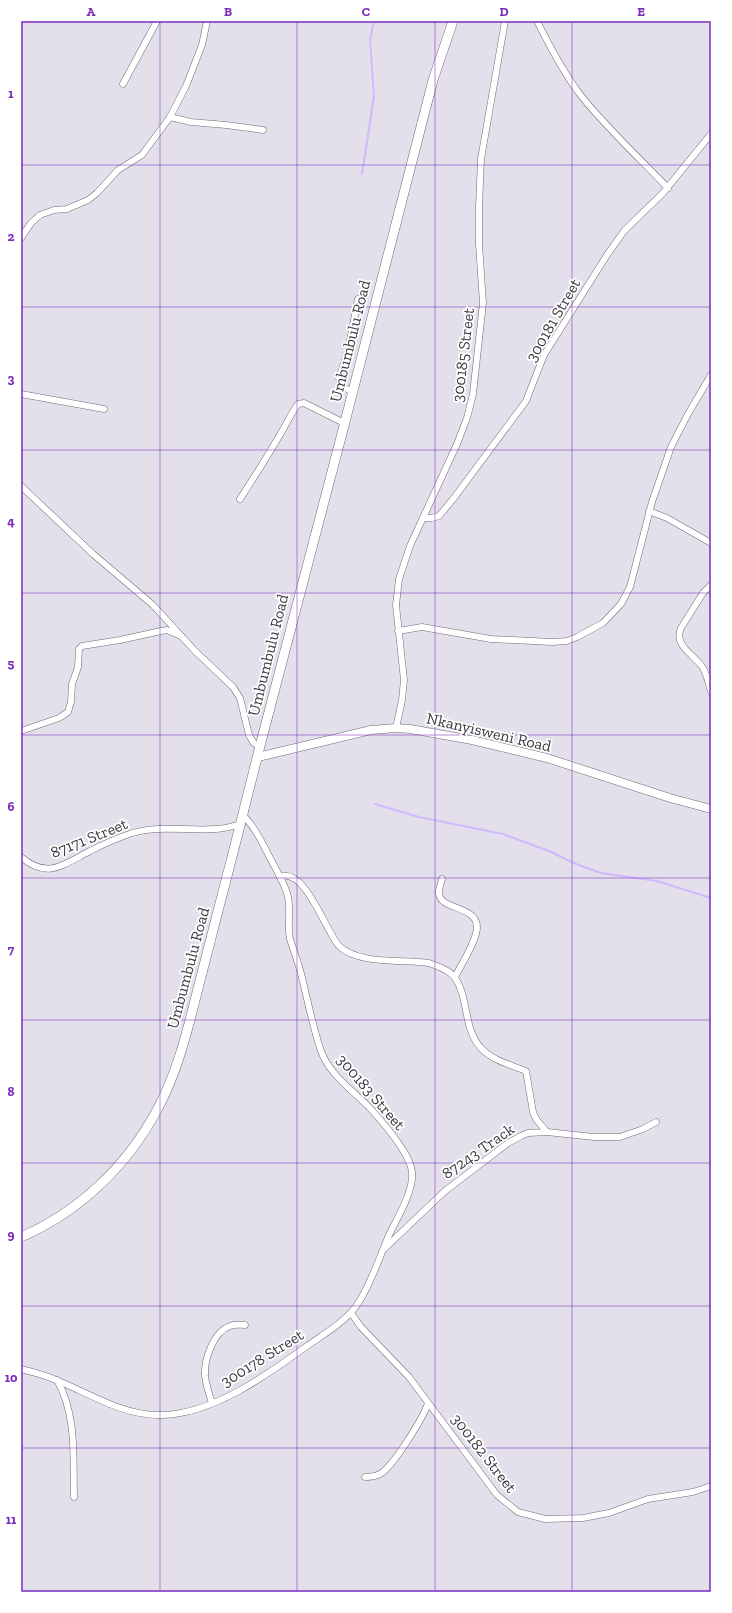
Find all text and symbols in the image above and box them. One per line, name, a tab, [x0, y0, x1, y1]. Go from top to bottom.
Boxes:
text: A	[87, 4, 96, 19]
text: B	[224, 4, 232, 19]
text: C	[362, 4, 370, 19]
text: D	[499, 4, 509, 19]
text: E	[637, 4, 645, 19]
text: 1	[8, 86, 14, 101]
text: 2	[8, 229, 15, 244]
street label: 300181 Street	[522, 275, 585, 365]
street label: Umbumbulu Road	[326, 278, 374, 404]
street label: 300185 Street	[448, 307, 478, 403]
text: 3	[8, 371, 15, 386]
text: 4	[7, 514, 15, 529]
street label: Umbumbulu Road	[244, 592, 292, 718]
text: 5	[8, 656, 15, 671]
street label: Nkanyisweni Road	[425, 708, 554, 756]
text: 6	[8, 799, 15, 814]
street label: 87171 Street	[48, 814, 130, 862]
street label: Umbumbulu Road	[163, 905, 213, 1031]
text: 7	[8, 942, 15, 957]
street label: 300183 Street	[333, 1050, 409, 1134]
text: 8	[7, 1084, 15, 1099]
street label: 87243 Track	[438, 1119, 518, 1183]
text: 9	[8, 1227, 15, 1242]
street label: 300178 Street	[217, 1325, 307, 1391]
text: 10	[5, 1370, 18, 1385]
street label: 300182 Street	[447, 1410, 521, 1496]
text: 11	[6, 1512, 17, 1527]

